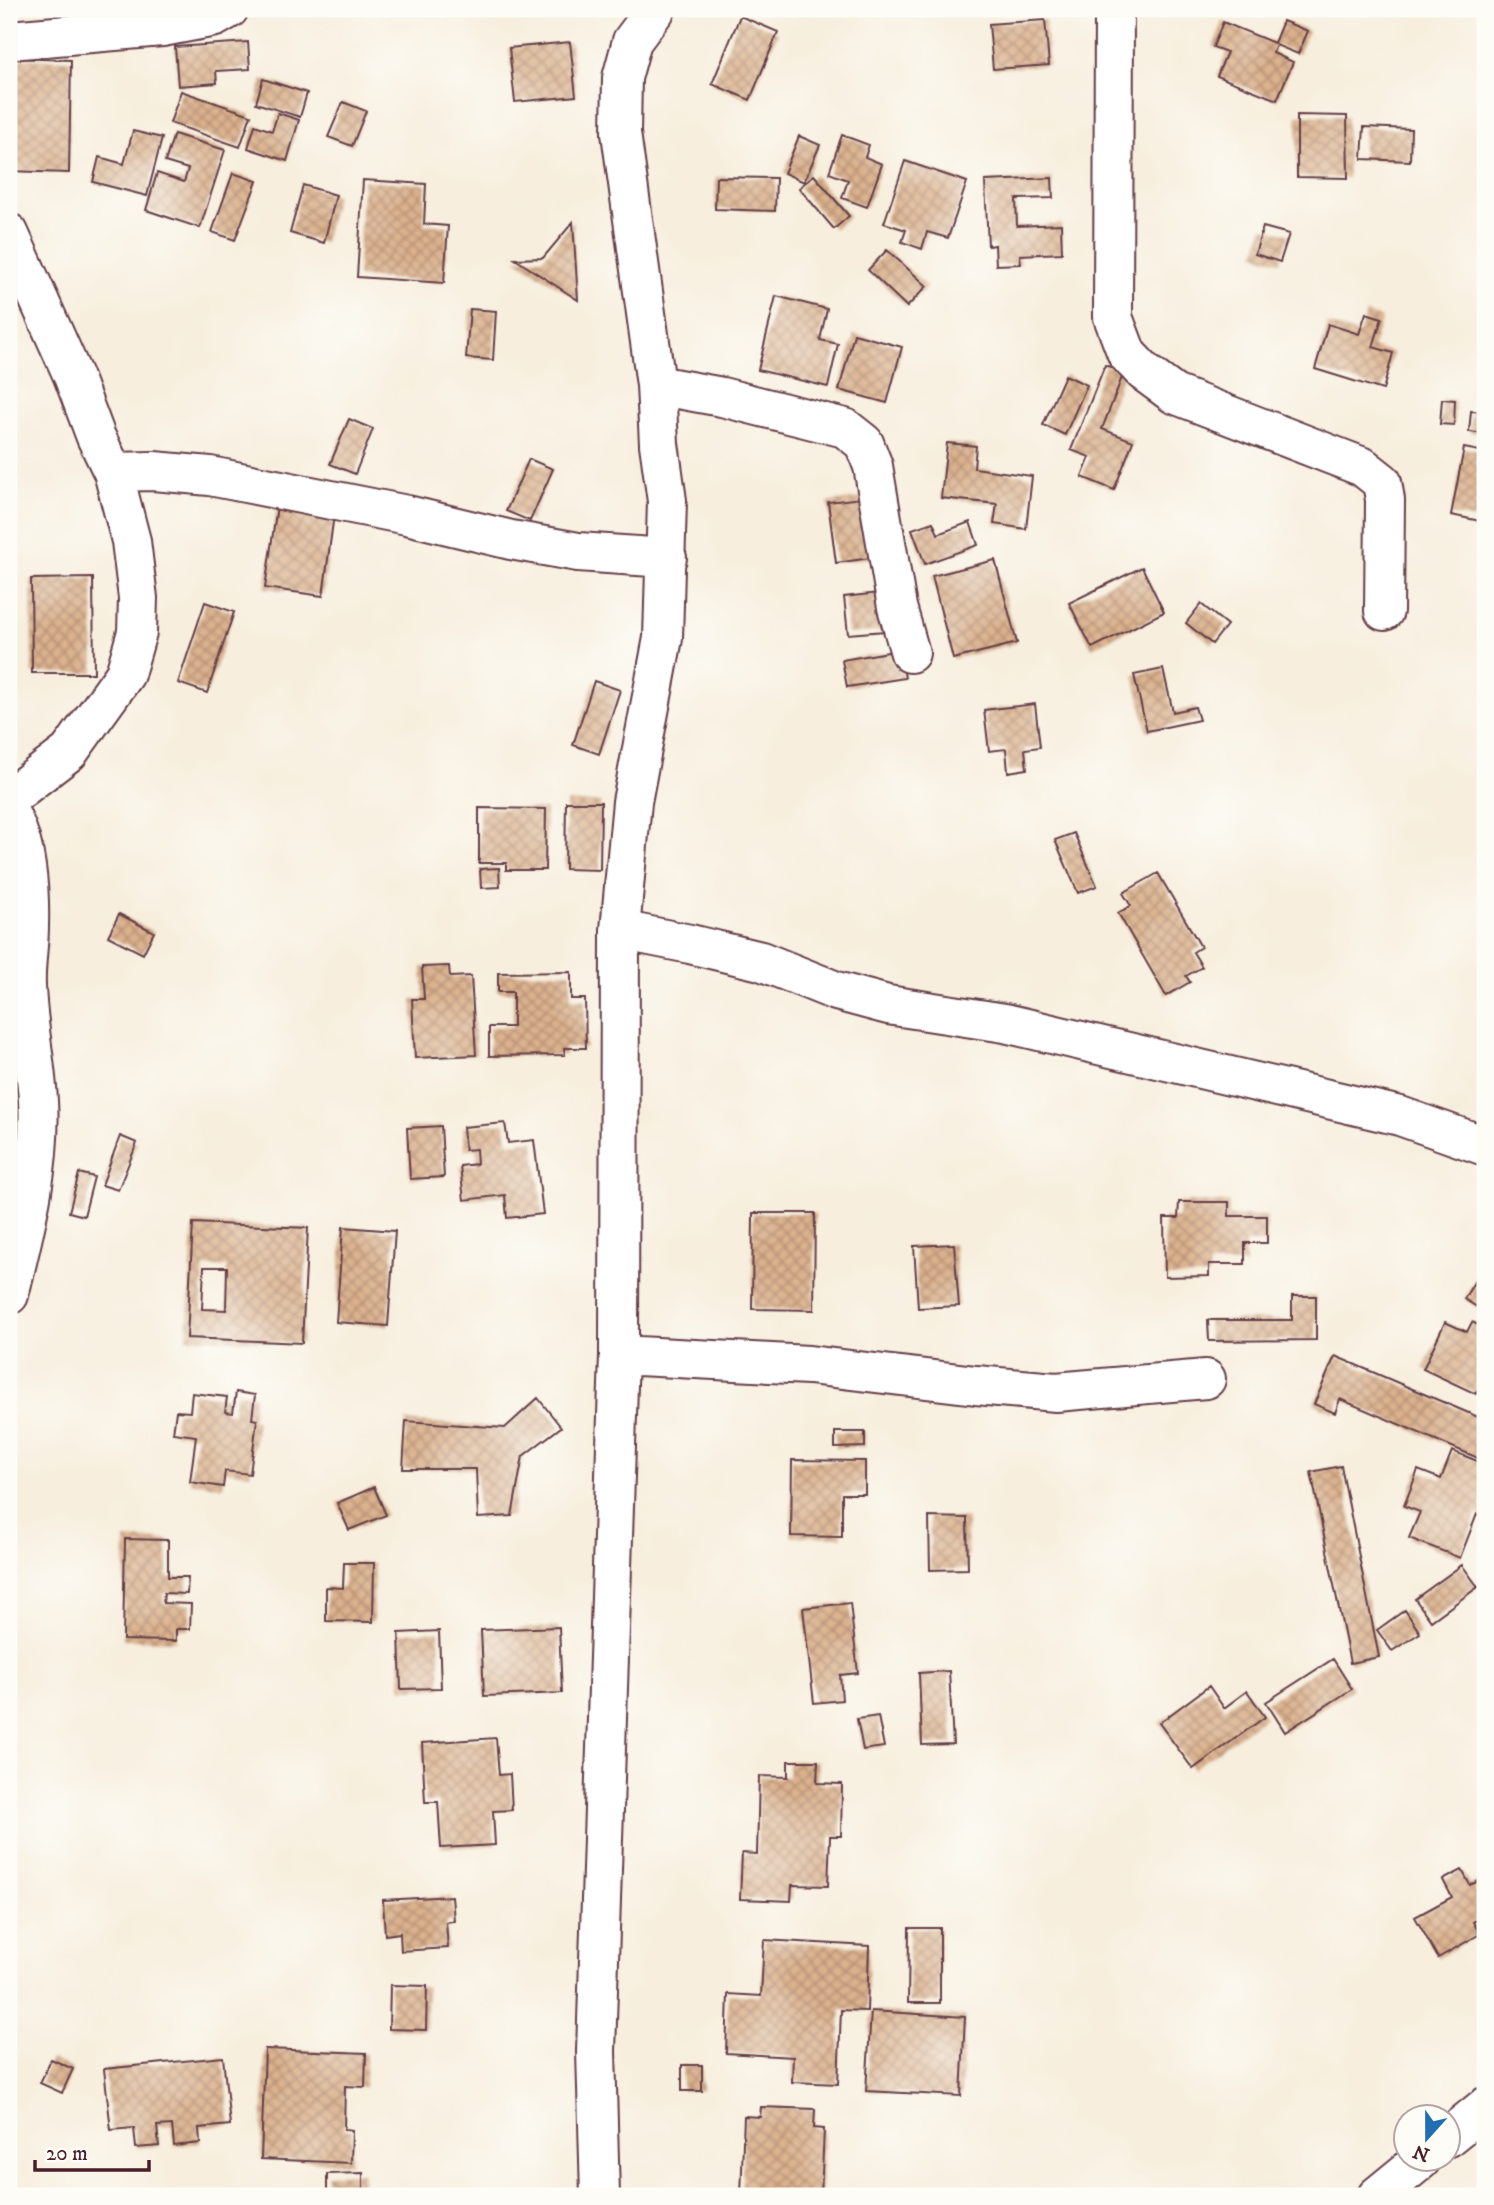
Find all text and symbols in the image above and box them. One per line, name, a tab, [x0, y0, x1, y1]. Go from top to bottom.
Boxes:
north arrow	[1392, 2104, 1462, 2174]
scale bar	[35, 2128, 149, 2172]
text: N	[1410, 2139, 1433, 2166]
text: 20 m	[46, 2141, 88, 2167]

